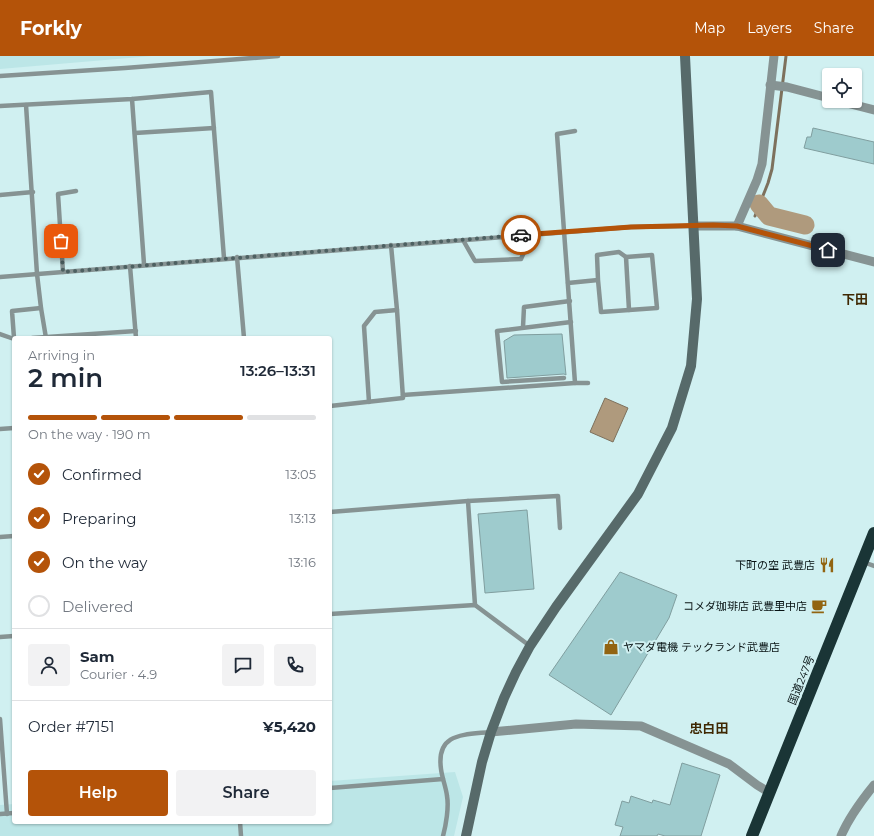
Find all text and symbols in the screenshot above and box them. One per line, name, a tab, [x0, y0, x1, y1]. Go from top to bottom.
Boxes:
text: Forkly	[20, 17, 82, 40]
text: Map	[694, 19, 725, 37]
text: Layers	[747, 19, 792, 37]
text: Share	[814, 19, 854, 37]
map controls	[822, 68, 862, 108]
button: locate	[822, 68, 862, 108]
courier	[501, 215, 541, 255]
pin	[44, 224, 78, 258]
icon: car	[510, 224, 532, 246]
icon: bag	[50, 230, 72, 252]
pin	[811, 233, 845, 267]
icon: home	[817, 239, 839, 261]
district label: 下田	[842, 291, 868, 307]
text: Arriving in	[28, 347, 95, 363]
text: 13:26–13:31	[240, 361, 316, 380]
text: 2 min	[28, 362, 103, 394]
text: On the way · 190 m	[28, 426, 151, 442]
icon: check	[28, 463, 50, 485]
text: Confirmed	[62, 465, 142, 484]
text: 13:05	[285, 466, 316, 482]
icon: check	[28, 507, 50, 529]
text: Preparing	[62, 509, 137, 528]
text: 13:13	[289, 510, 316, 526]
icon: check	[28, 551, 50, 573]
text: On the way	[62, 553, 147, 572]
text: 13:16	[289, 554, 316, 570]
restaurant icon: 下町の空 武豊店	[818, 556, 836, 574]
place label: 下町の空 武豊店	[735, 558, 815, 572]
text: Delivered	[62, 597, 134, 616]
cafe icon: コメダ珈琲店 武豊里中店	[810, 597, 828, 615]
place label: コメダ珈琲店 武豊里中店	[683, 599, 807, 613]
shop icon: ヤマダ電機 テックランド武豊店	[602, 638, 620, 656]
place label: ヤマダ電機 テックランド武豊店	[623, 640, 780, 654]
button: person	[28, 644, 70, 686]
button: chat	[222, 644, 264, 686]
button: phone	[274, 644, 316, 686]
text: Sam	[80, 647, 115, 666]
street label: 国道247号	[785, 653, 817, 707]
text: Courier · 4.9	[80, 666, 157, 682]
text: Order #7151	[28, 717, 114, 736]
text: ¥5,420	[263, 717, 316, 736]
district label: 忠白田	[689, 720, 729, 736]
button: Help	[28, 770, 168, 816]
button: Share	[176, 770, 316, 816]

